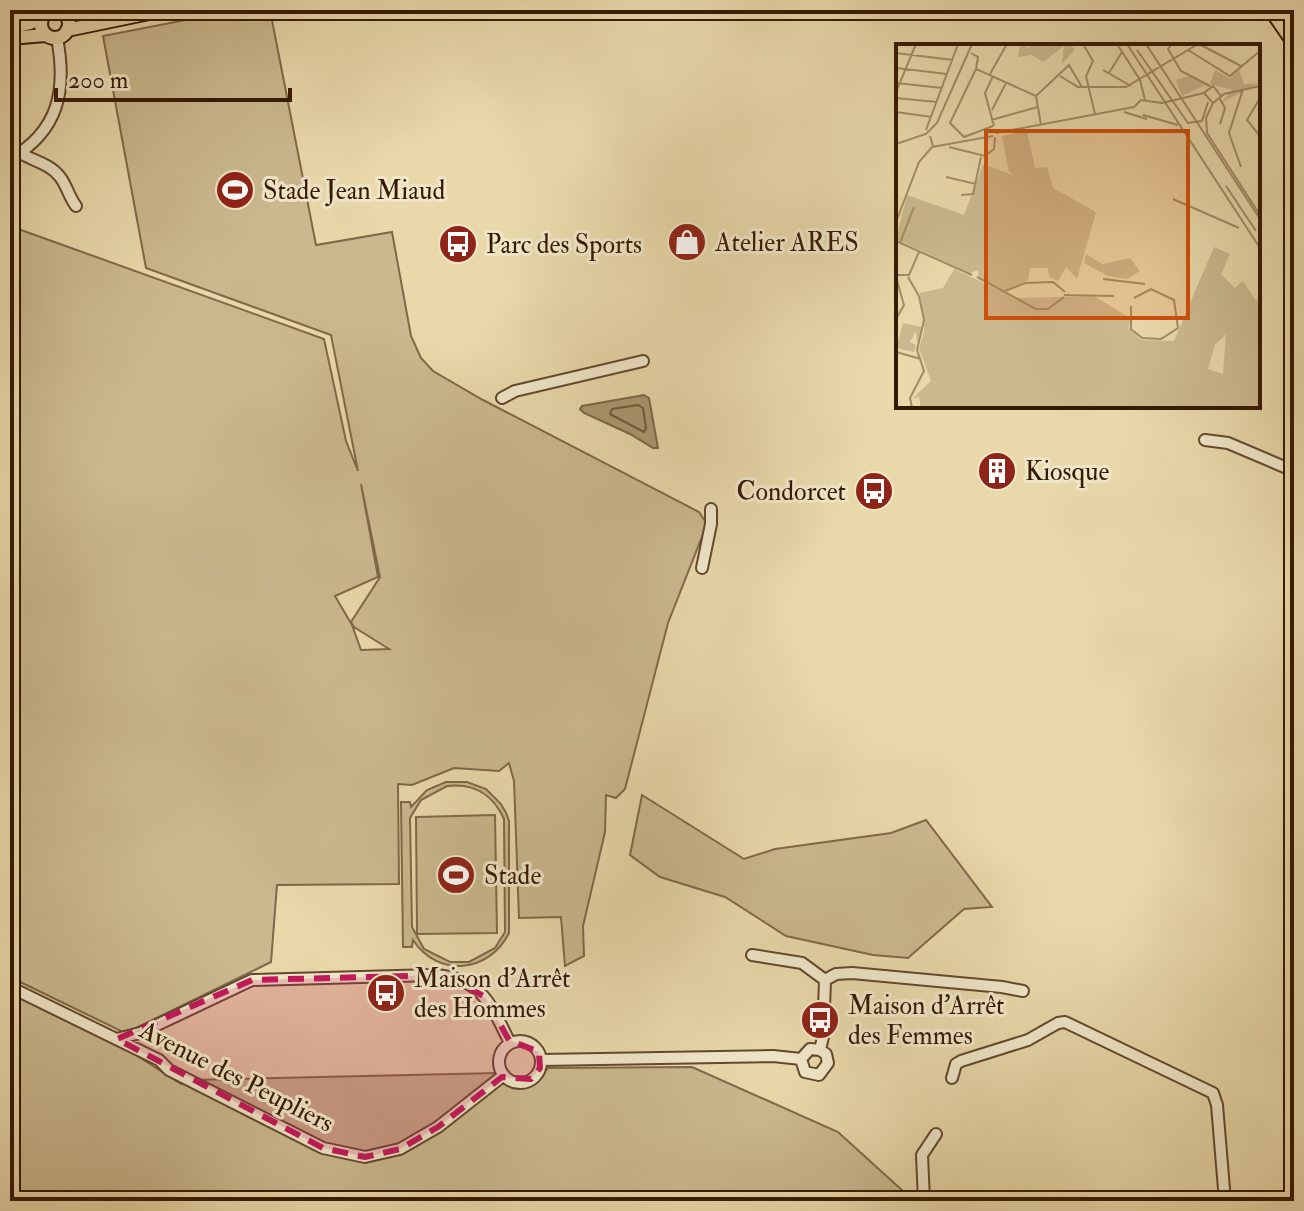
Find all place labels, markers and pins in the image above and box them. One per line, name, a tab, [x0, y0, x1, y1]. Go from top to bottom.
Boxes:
sports icon: Stade Jean Miaud	[214, 169, 256, 211]
place label: Stade Jean Miaud	[263, 175, 445, 207]
shop icon: Atelier ARES	[666, 221, 708, 263]
bus stop icon: Parc des Sports	[437, 223, 479, 265]
place label: Atelier ARES	[714, 227, 859, 259]
place label: Parc des Sports	[486, 229, 642, 262]
building icon: Kiosque	[976, 450, 1018, 492]
place label: Kiosque	[1025, 456, 1109, 488]
bus stop icon: Condorcet	[853, 470, 895, 512]
place label: Condorcet	[736, 476, 846, 508]
sports icon: Stade	[435, 854, 477, 896]
place label: Stade	[484, 860, 541, 892]
place label: Maison d'Arrêt des Hommes	[414, 963, 570, 1025]
bus stop icon: Maison d'Arrêt des Hommes	[365, 972, 407, 1014]
place label: Maison d'Arrêt des Femmes	[848, 990, 1004, 1052]
bus stop icon: Maison d'Arrêt des Femmes	[799, 999, 841, 1041]

